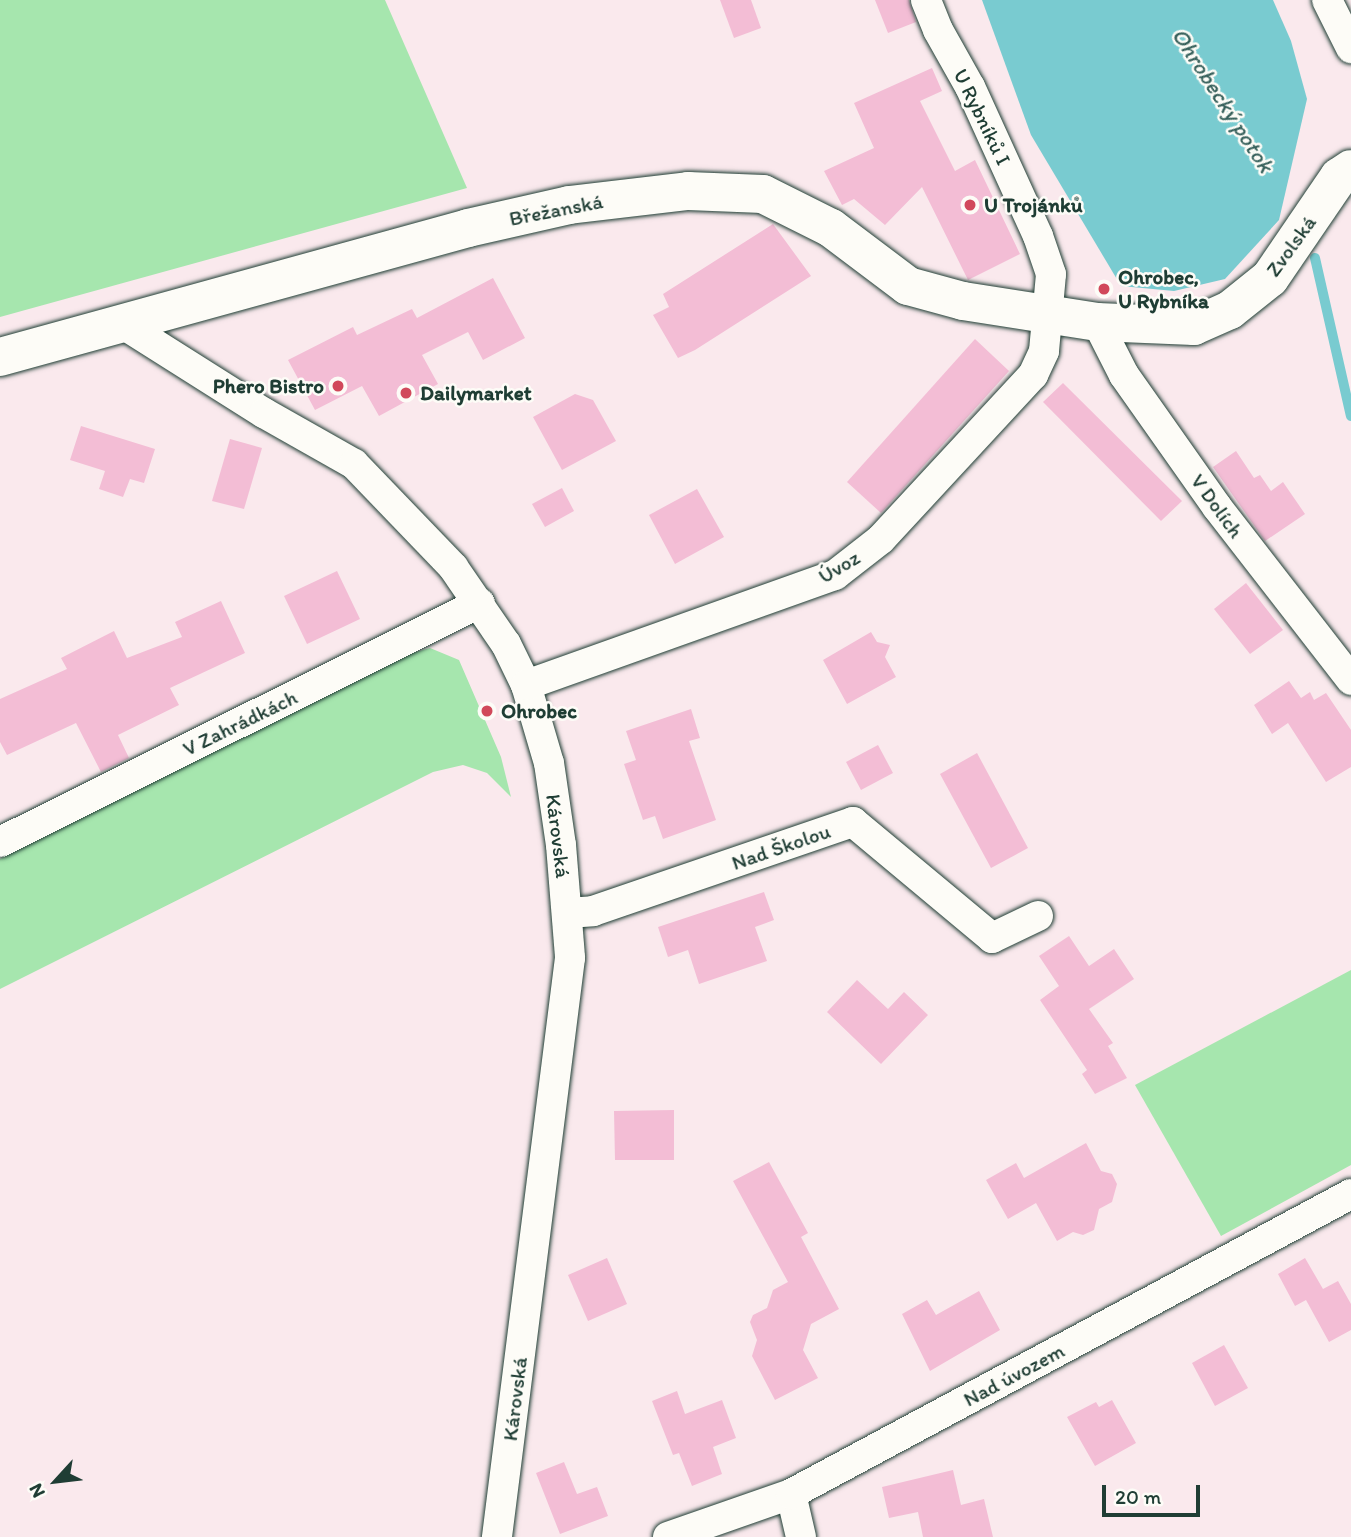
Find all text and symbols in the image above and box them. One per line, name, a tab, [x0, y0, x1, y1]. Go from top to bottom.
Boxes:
water label: Ohrobecký potok	[1166, 22, 1280, 178]
street label: U Rybníků I	[948, 65, 1016, 169]
street label: Břežanská	[507, 189, 605, 231]
place label: U Trojánků	[984, 192, 1083, 218]
marker: U Trojánků	[962, 197, 978, 213]
street label: Zvolská	[1260, 211, 1322, 281]
place label: Ohrobec, U Rybníka	[1118, 264, 1209, 314]
marker: Ohrobec, U Rybníka	[1096, 281, 1112, 297]
place label: Phero Bistro	[212, 373, 324, 399]
marker: Phero Bistro	[330, 378, 346, 394]
place label: Dailymarket	[420, 380, 532, 406]
marker: Dailymarket	[398, 385, 414, 401]
street label: V Dolích	[1185, 469, 1249, 543]
street label: Úvoz	[814, 545, 864, 589]
street label: V Zahrádkách	[179, 684, 301, 762]
place label: Ohrobec	[501, 698, 577, 724]
marker: Ohrobec	[479, 703, 495, 719]
street label: Károvská	[540, 793, 576, 879]
street label: Nad Školou	[728, 818, 834, 876]
street label: Nad úvozem	[959, 1338, 1069, 1412]
street label: Károvská	[497, 1356, 533, 1442]
north arrow	[21, 1446, 91, 1516]
scale bar	[1106, 1470, 1204, 1514]
text: N	[24, 1480, 50, 1502]
text: 20 m	[1115, 1484, 1161, 1509]

